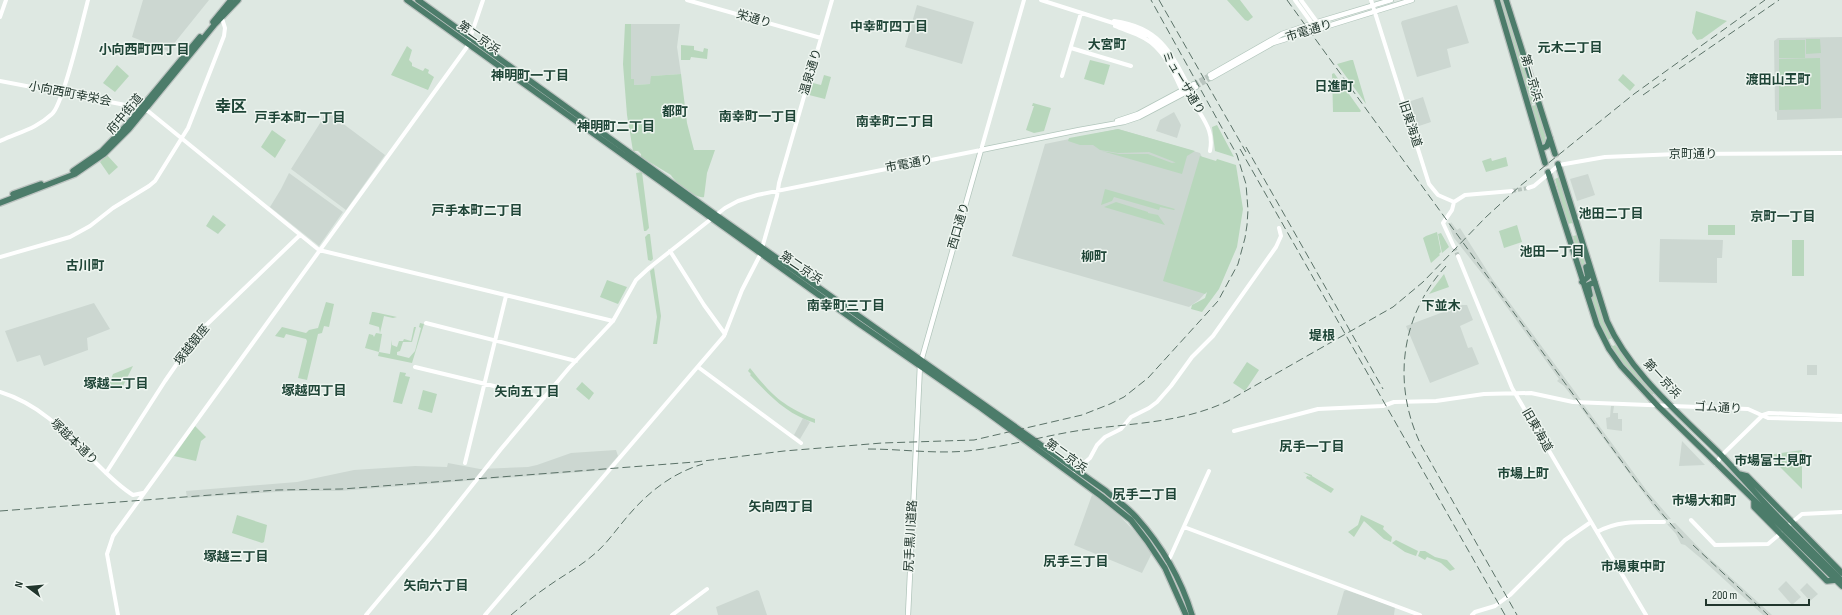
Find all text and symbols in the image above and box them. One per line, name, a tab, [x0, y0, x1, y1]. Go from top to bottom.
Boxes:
street label: 栄通り	[735, 7, 773, 31]
street label: 市電通り	[1284, 17, 1334, 45]
street label: 第二京浜	[455, 18, 503, 58]
district label: 中幸町四丁目	[850, 19, 928, 35]
district label: 大宮町	[1087, 37, 1127, 53]
district label: 元木二丁目	[1537, 40, 1603, 56]
district label: 小向西町四丁目	[98, 42, 190, 58]
street label: 温泉通り	[797, 47, 825, 97]
street label: ミューザ通り	[1158, 48, 1208, 118]
street label: 第一京浜	[1517, 53, 1545, 103]
district label: 神明町一丁目	[491, 68, 569, 84]
district label: 渡田山王町	[1745, 72, 1811, 88]
street label: 小向西町幸栄会	[27, 79, 113, 109]
district label: 日進町	[1314, 79, 1354, 95]
street label: 府中街道	[104, 91, 146, 137]
district label: 幸区	[215, 98, 247, 117]
street label: 旧東海道	[1395, 99, 1425, 149]
district label: 都町	[662, 104, 688, 120]
district label: 南幸町一丁目	[719, 109, 797, 125]
district label: 戸手本町一丁目	[254, 110, 346, 126]
district label: 南幸町二丁目	[856, 114, 934, 130]
district label: 神明町二丁目	[577, 119, 655, 135]
street label: 京町通り	[1669, 147, 1717, 162]
street label: 市電通り	[884, 152, 934, 176]
street label: 西口通り	[945, 201, 973, 251]
district label: 戸手本町二丁目	[431, 203, 523, 219]
district label: 池田二丁目	[1578, 206, 1644, 222]
district label: 京町一丁目	[1750, 209, 1816, 225]
district label: 池田一丁目	[1519, 244, 1585, 260]
street label: 第二京浜	[777, 248, 825, 288]
district label: 柳町	[1081, 249, 1107, 265]
district label: 古川町	[65, 258, 105, 274]
district label: 南幸町三丁目	[807, 298, 885, 314]
district label: 下並木	[1421, 298, 1461, 314]
street label: 塚越銀座	[171, 321, 213, 369]
district label: 堤根	[1309, 328, 1335, 344]
street label: 第一京浜	[1640, 356, 1684, 402]
district label: 塚越二丁目	[83, 376, 149, 392]
district label: 塚越四丁目	[281, 383, 347, 399]
district label: 矢向五丁目	[494, 384, 560, 400]
street label: ゴム通り	[1694, 399, 1742, 417]
street label: 旧東海道	[1519, 405, 1555, 455]
street label: 塚越本通り	[47, 416, 101, 468]
street label: 第二京浜	[1042, 436, 1090, 476]
district label: 尻手一丁目	[1279, 439, 1345, 455]
district label: 市場富士見町	[1734, 453, 1812, 469]
district label: 市場上町	[1497, 466, 1549, 482]
district label: 尻手二丁目	[1112, 487, 1178, 503]
district label: 市場大和町	[1671, 493, 1737, 509]
district label: 矢向四丁目	[748, 499, 814, 515]
street label: 尻手黒川道路	[902, 500, 920, 572]
district label: 塚越三丁目	[203, 549, 269, 565]
district label: 尻手三丁目	[1043, 554, 1109, 570]
district label: 市場東中町	[1600, 559, 1666, 575]
north arrow	[8, 567, 48, 607]
district label: 矢向六丁目	[403, 578, 469, 594]
text: N	[12, 580, 26, 589]
scale bar	[1706, 581, 1809, 607]
text: 200 m	[1712, 588, 1738, 603]

